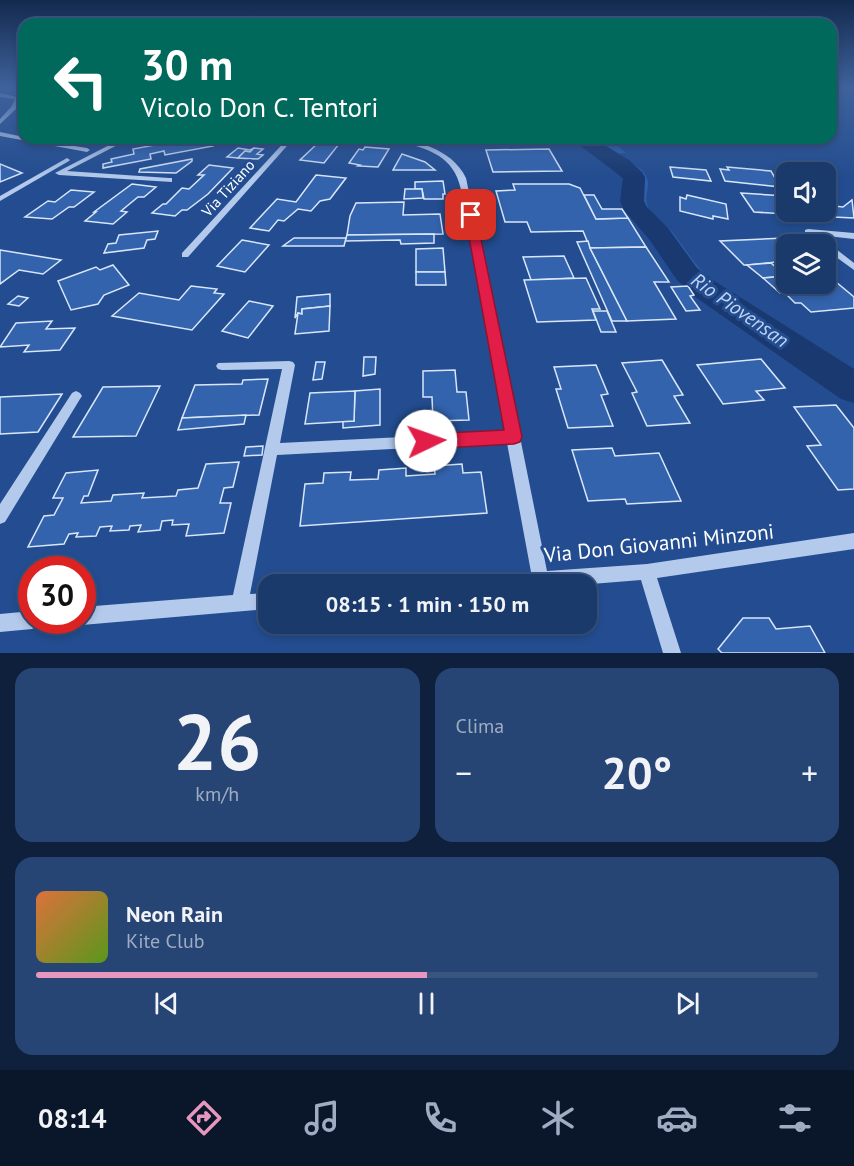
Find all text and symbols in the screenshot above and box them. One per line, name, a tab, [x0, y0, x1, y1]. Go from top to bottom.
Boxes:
text: 30 m	[141, 37, 233, 92]
icon: left	[42, 42, 120, 120]
text: Vicolo Don C. Tentori	[141, 90, 379, 124]
street label: Via Tiziano	[197, 156, 259, 221]
map controls	[776, 162, 836, 294]
button: sound	[776, 162, 836, 222]
pin	[445, 189, 496, 240]
icon: arrive	[454, 198, 487, 231]
button: layers	[776, 234, 836, 294]
water label: Rio Piovensan	[686, 267, 794, 353]
position arrow	[394, 409, 458, 473]
street label: Via Don Giovanni Minzoni	[542, 517, 775, 569]
speed limit sign: 30	[18, 556, 96, 634]
text: 08:15 · 1 min · 150 m	[326, 590, 529, 618]
text: 26	[173, 691, 261, 792]
text: Clima	[456, 713, 504, 739]
text: 20°	[601, 743, 672, 801]
text: −	[456, 751, 472, 794]
text: +	[801, 751, 818, 794]
text: km/h	[195, 781, 239, 807]
text: Neon Rain	[126, 900, 223, 928]
text: Kite Club	[126, 928, 204, 954]
icon: previous	[150, 987, 183, 1020]
icon: pause	[410, 987, 443, 1020]
icon: next	[671, 987, 704, 1020]
icon: directions	[183, 1097, 225, 1139]
icon: music	[301, 1097, 343, 1139]
icon: phone	[419, 1097, 461, 1139]
icon: climate	[537, 1097, 579, 1139]
icon: car	[656, 1097, 698, 1139]
icon: filters	[774, 1097, 816, 1139]
text: 08:14	[38, 1101, 107, 1135]

